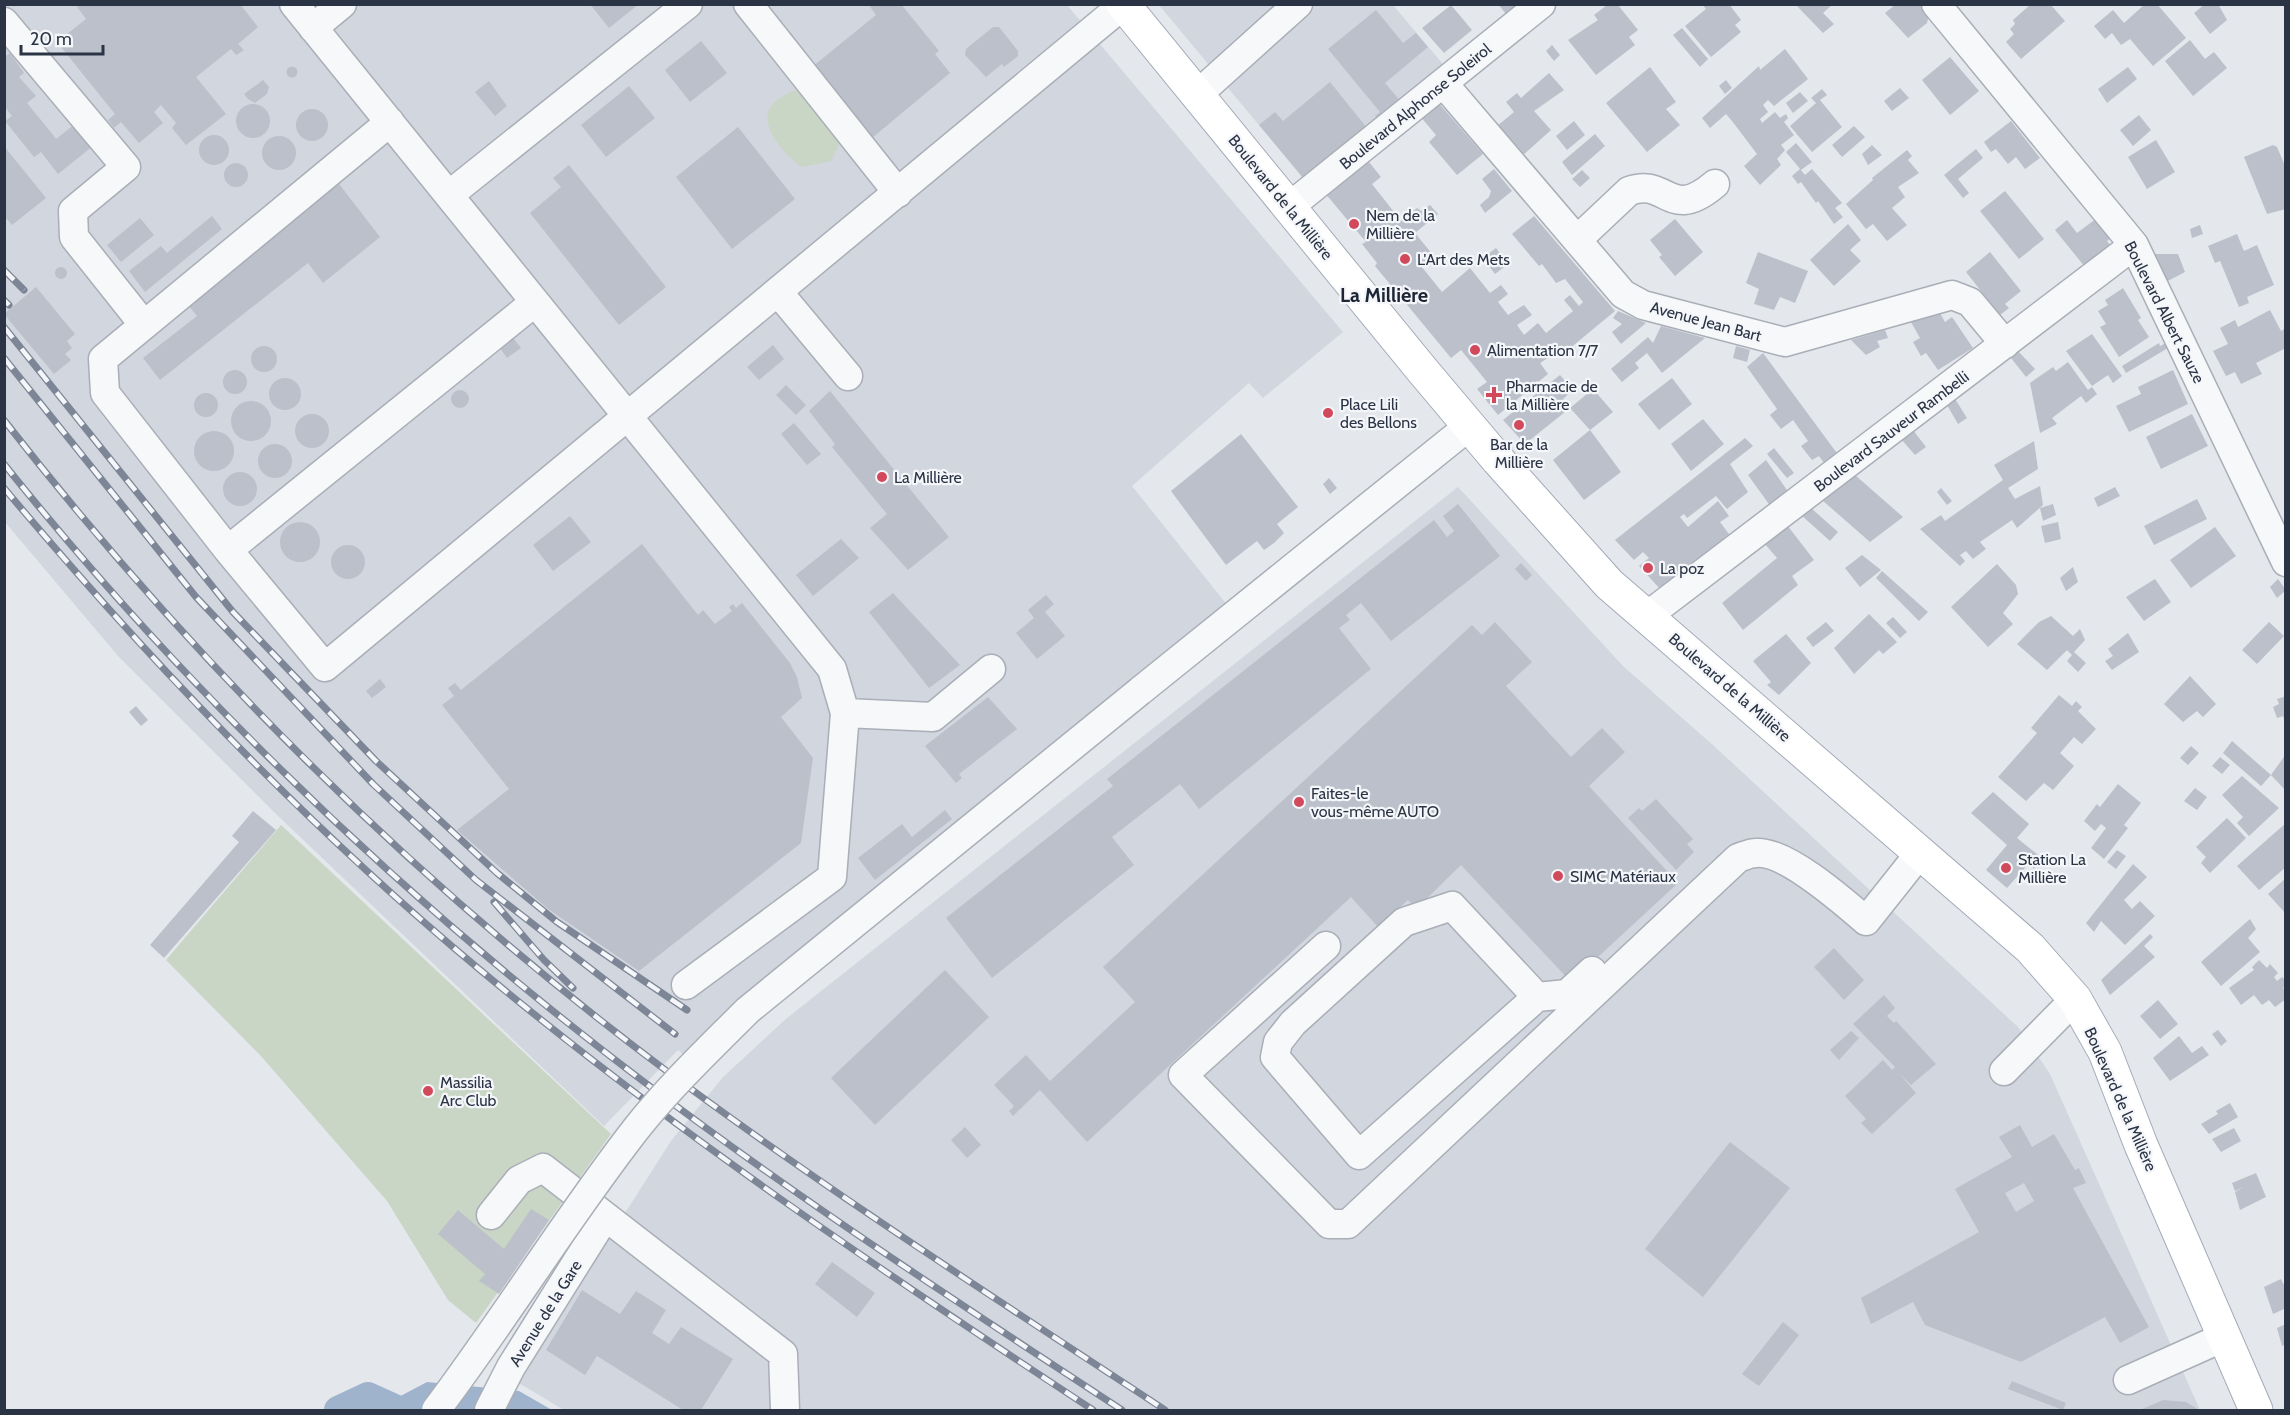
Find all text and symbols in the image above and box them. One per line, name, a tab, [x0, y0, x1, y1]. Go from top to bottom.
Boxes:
scale bar	[21, 18, 104, 56]
text: 20 m	[30, 28, 72, 50]
street label: Boulevard Alphonse Soleirol	[1336, 39, 1495, 173]
street label: Boulevard de la Millière	[1224, 131, 1337, 264]
place label: Nem de la Millière	[1366, 206, 1435, 243]
marker: Nem de la Millière	[1347, 217, 1361, 231]
street label: Boulevard Albert Sauze	[2120, 238, 2209, 386]
place label: L'Art des Mets	[1417, 250, 1510, 269]
marker: L'Art des Mets	[1398, 252, 1412, 266]
district label: La Millière	[1340, 283, 1428, 307]
street label: Avenue Jean Bart	[1648, 298, 1764, 346]
place label: Alimentation 7/7	[1487, 341, 1598, 360]
marker: Alimentation 7/7	[1468, 343, 1482, 357]
street label: Boulevard Sauveur Rambelli	[1810, 367, 1972, 496]
place label: Pharmacie de la Millière	[1506, 377, 1598, 414]
marker: Pharmacie de la Millière	[1487, 388, 1501, 402]
place label: Place Lili des Bellons	[1340, 395, 1417, 432]
marker: Place Lili des Bellons	[1321, 406, 1335, 420]
marker: Bar de la Millière	[1512, 418, 1526, 432]
place label: Bar de la Millière	[1490, 435, 1548, 472]
place label: La Millière	[894, 468, 962, 487]
marker: La Millière	[875, 470, 889, 484]
place label: La poz	[1660, 559, 1705, 578]
marker: La poz	[1641, 561, 1655, 575]
street label: Boulevard de la Millière	[1665, 629, 1795, 746]
place label: Faites-le vous-même AUTO	[1311, 784, 1439, 821]
marker: Faites-le vous-même AUTO	[1292, 795, 1306, 809]
place label: Station La Millière	[2018, 850, 2086, 887]
marker: Station La Millière	[1999, 861, 2013, 875]
place label: SIMC Matériaux	[1570, 867, 1676, 886]
marker: SIMC Matériaux	[1551, 869, 1565, 883]
street label: Boulevard de la Millière	[2080, 1024, 2161, 1174]
place label: Massilia Arc Club	[440, 1073, 497, 1110]
marker: Massilia Arc Club	[421, 1084, 435, 1098]
street label: Avenue de la Gare	[505, 1257, 586, 1370]

